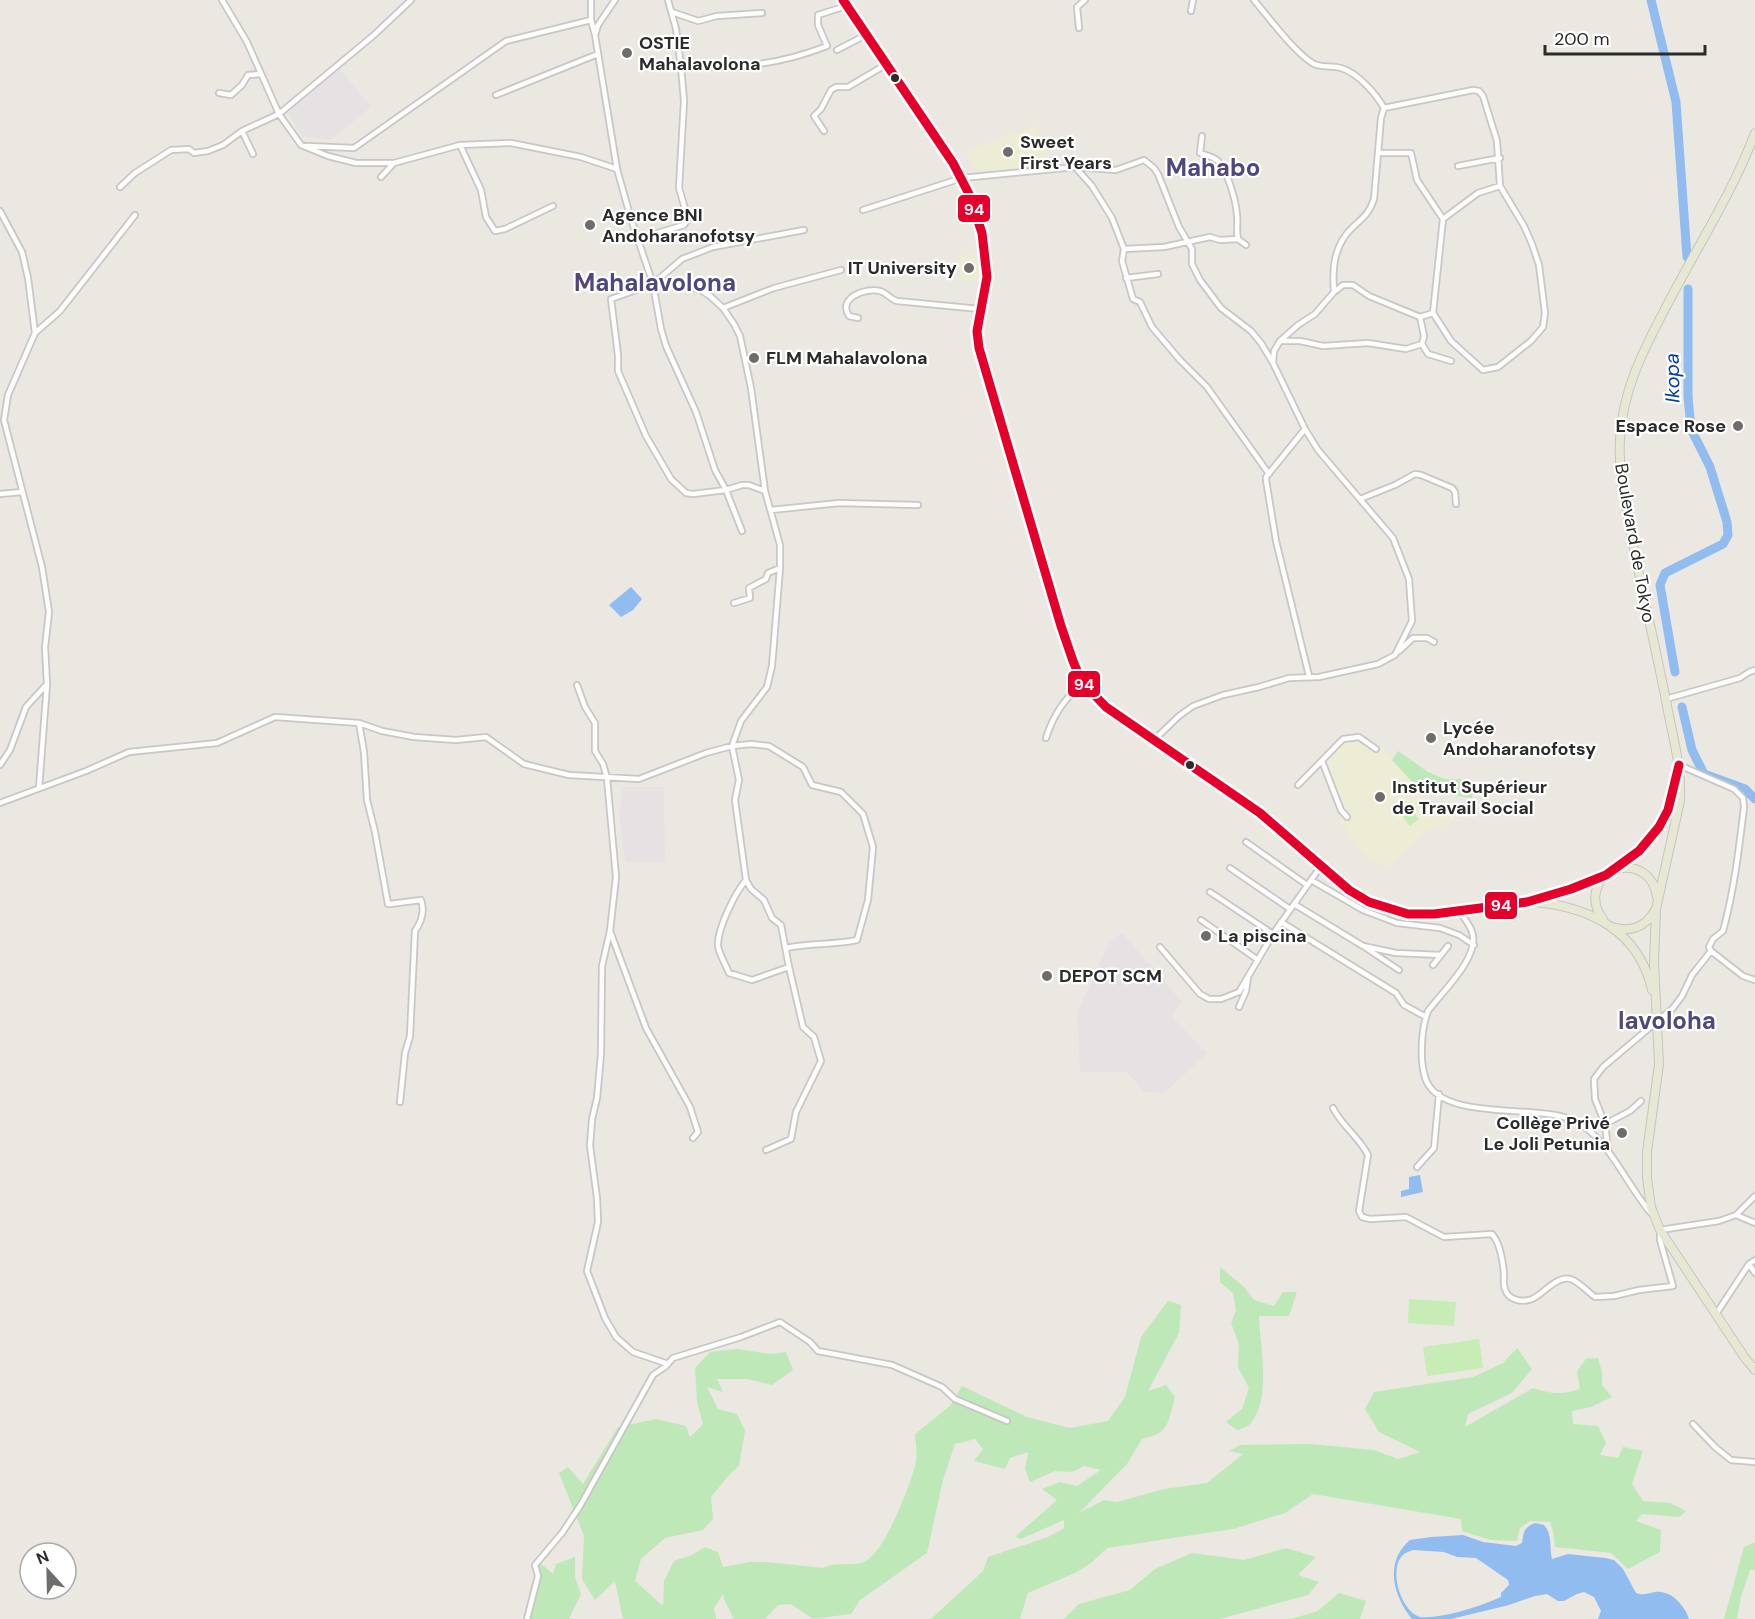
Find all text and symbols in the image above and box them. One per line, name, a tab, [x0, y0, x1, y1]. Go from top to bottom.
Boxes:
scale bar	[1545, 18, 1706, 56]
text: 200 m	[1554, 27, 1610, 51]
place label: OSTIE Mahalavolona	[639, 31, 760, 76]
marker: OSTIE Mahalavolona	[620, 46, 634, 60]
unlabelled marker	[889, 72, 901, 84]
place label: Sweet First Years	[1020, 130, 1112, 175]
marker: Sweet First Years	[1001, 145, 1015, 159]
district label: Mahabo	[1166, 152, 1260, 183]
line badge: 94	[957, 194, 991, 223]
text: 94	[964, 199, 984, 220]
place label: Agence BNI Andoharanofotsy	[602, 203, 755, 248]
marker: Agence BNI Andoharanofotsy	[583, 218, 597, 232]
place label: IT University	[848, 256, 957, 280]
marker: IT University	[962, 261, 976, 275]
district label: Mahalavolona	[574, 267, 736, 298]
place label: FLM Mahalavolona	[766, 346, 928, 370]
marker: FLM Mahalavolona	[747, 351, 761, 365]
water label: Ikopa	[1659, 353, 1685, 403]
place label: Espace Rose	[1615, 414, 1726, 438]
marker: Espace Rose	[1731, 419, 1745, 433]
street label: Boulevard de Tokyo	[1609, 461, 1661, 625]
line badge: 94	[1067, 670, 1101, 698]
text: 94	[1074, 674, 1094, 695]
place label: Lycée Andoharanofotsy	[1443, 716, 1596, 761]
marker: Lycée Andoharanofotsy	[1424, 731, 1438, 745]
unlabelled marker	[1184, 759, 1196, 771]
place label: Institut Supérieur de Travail Social	[1392, 775, 1547, 820]
marker: Institut Supérieur de Travail Social	[1373, 790, 1387, 804]
line badge: 94	[1484, 891, 1518, 920]
text: 94	[1491, 895, 1511, 916]
place label: La piscina	[1218, 924, 1307, 948]
marker: La piscina	[1199, 929, 1213, 943]
place label: DEPOT SCM	[1059, 964, 1162, 988]
marker: DEPOT SCM	[1040, 969, 1054, 983]
district label: Iavoloha	[1618, 1005, 1716, 1036]
place label: Collège Privé Le Joli Petunia	[1484, 1111, 1610, 1156]
marker: Collège Privé Le Joli Petunia	[1615, 1126, 1629, 1140]
north arrow	[18, 1541, 78, 1601]
text: N	[33, 1546, 52, 1569]

